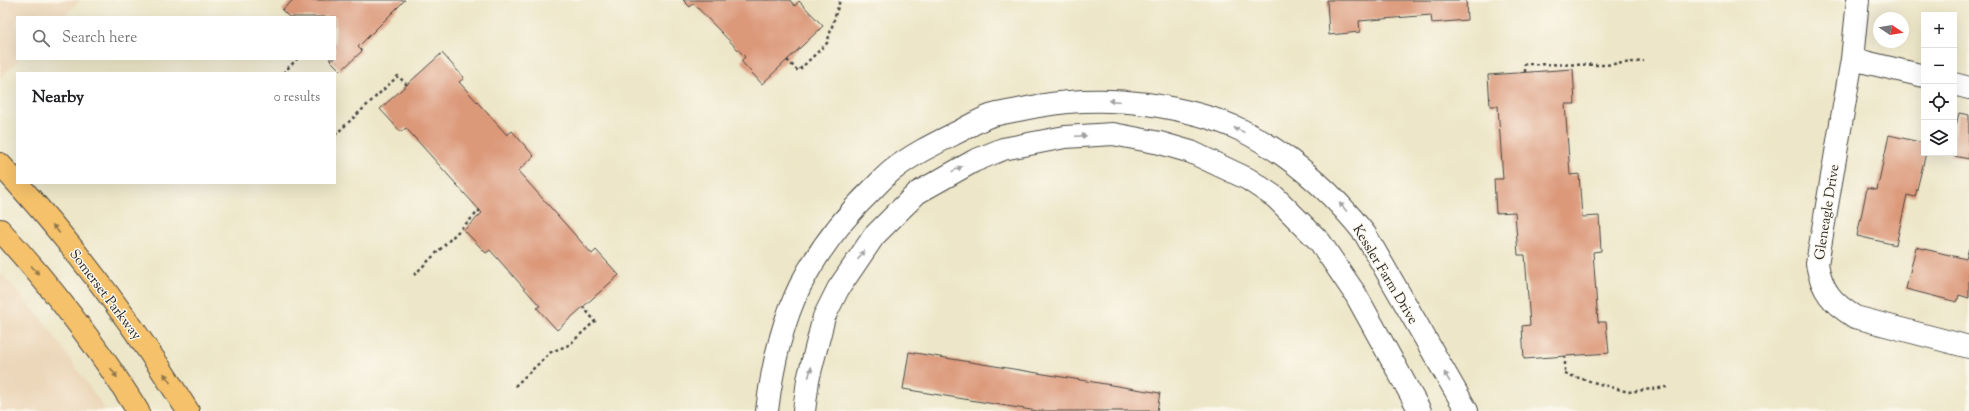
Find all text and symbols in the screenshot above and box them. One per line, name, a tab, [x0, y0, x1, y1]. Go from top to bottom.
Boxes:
north arrow	[1873, 12, 1909, 48]
map controls	[1921, 12, 1957, 156]
button: +	[1921, 12, 1957, 48]
search box	[16, 16, 336, 60]
icon: search	[30, 27, 52, 49]
text: Search here	[62, 28, 137, 49]
button: −	[1921, 48, 1957, 84]
button: locate	[1921, 84, 1957, 120]
text: Nearby	[32, 86, 84, 110]
text: 0 results	[274, 89, 320, 107]
one-way arrow	[1108, 97, 1120, 104]
button: layers	[1921, 120, 1957, 156]
one-way arrow	[1234, 127, 1245, 133]
one-way arrow	[1075, 132, 1087, 139]
street label: Gleneagle Drive	[1811, 163, 1845, 262]
one-way arrow	[951, 166, 963, 173]
one-way arrow	[1338, 202, 1348, 212]
street label: Kessler Farm Drive	[1347, 222, 1422, 329]
one-way arrow	[52, 223, 61, 234]
street label: Somerset Parkway	[64, 246, 145, 345]
one-way arrow	[857, 249, 865, 260]
one-way arrow	[31, 264, 40, 275]
one-way arrow	[807, 366, 813, 379]
one-way arrow	[110, 368, 118, 379]
one-way arrow	[1444, 371, 1451, 383]
one-way arrow	[163, 373, 171, 383]

